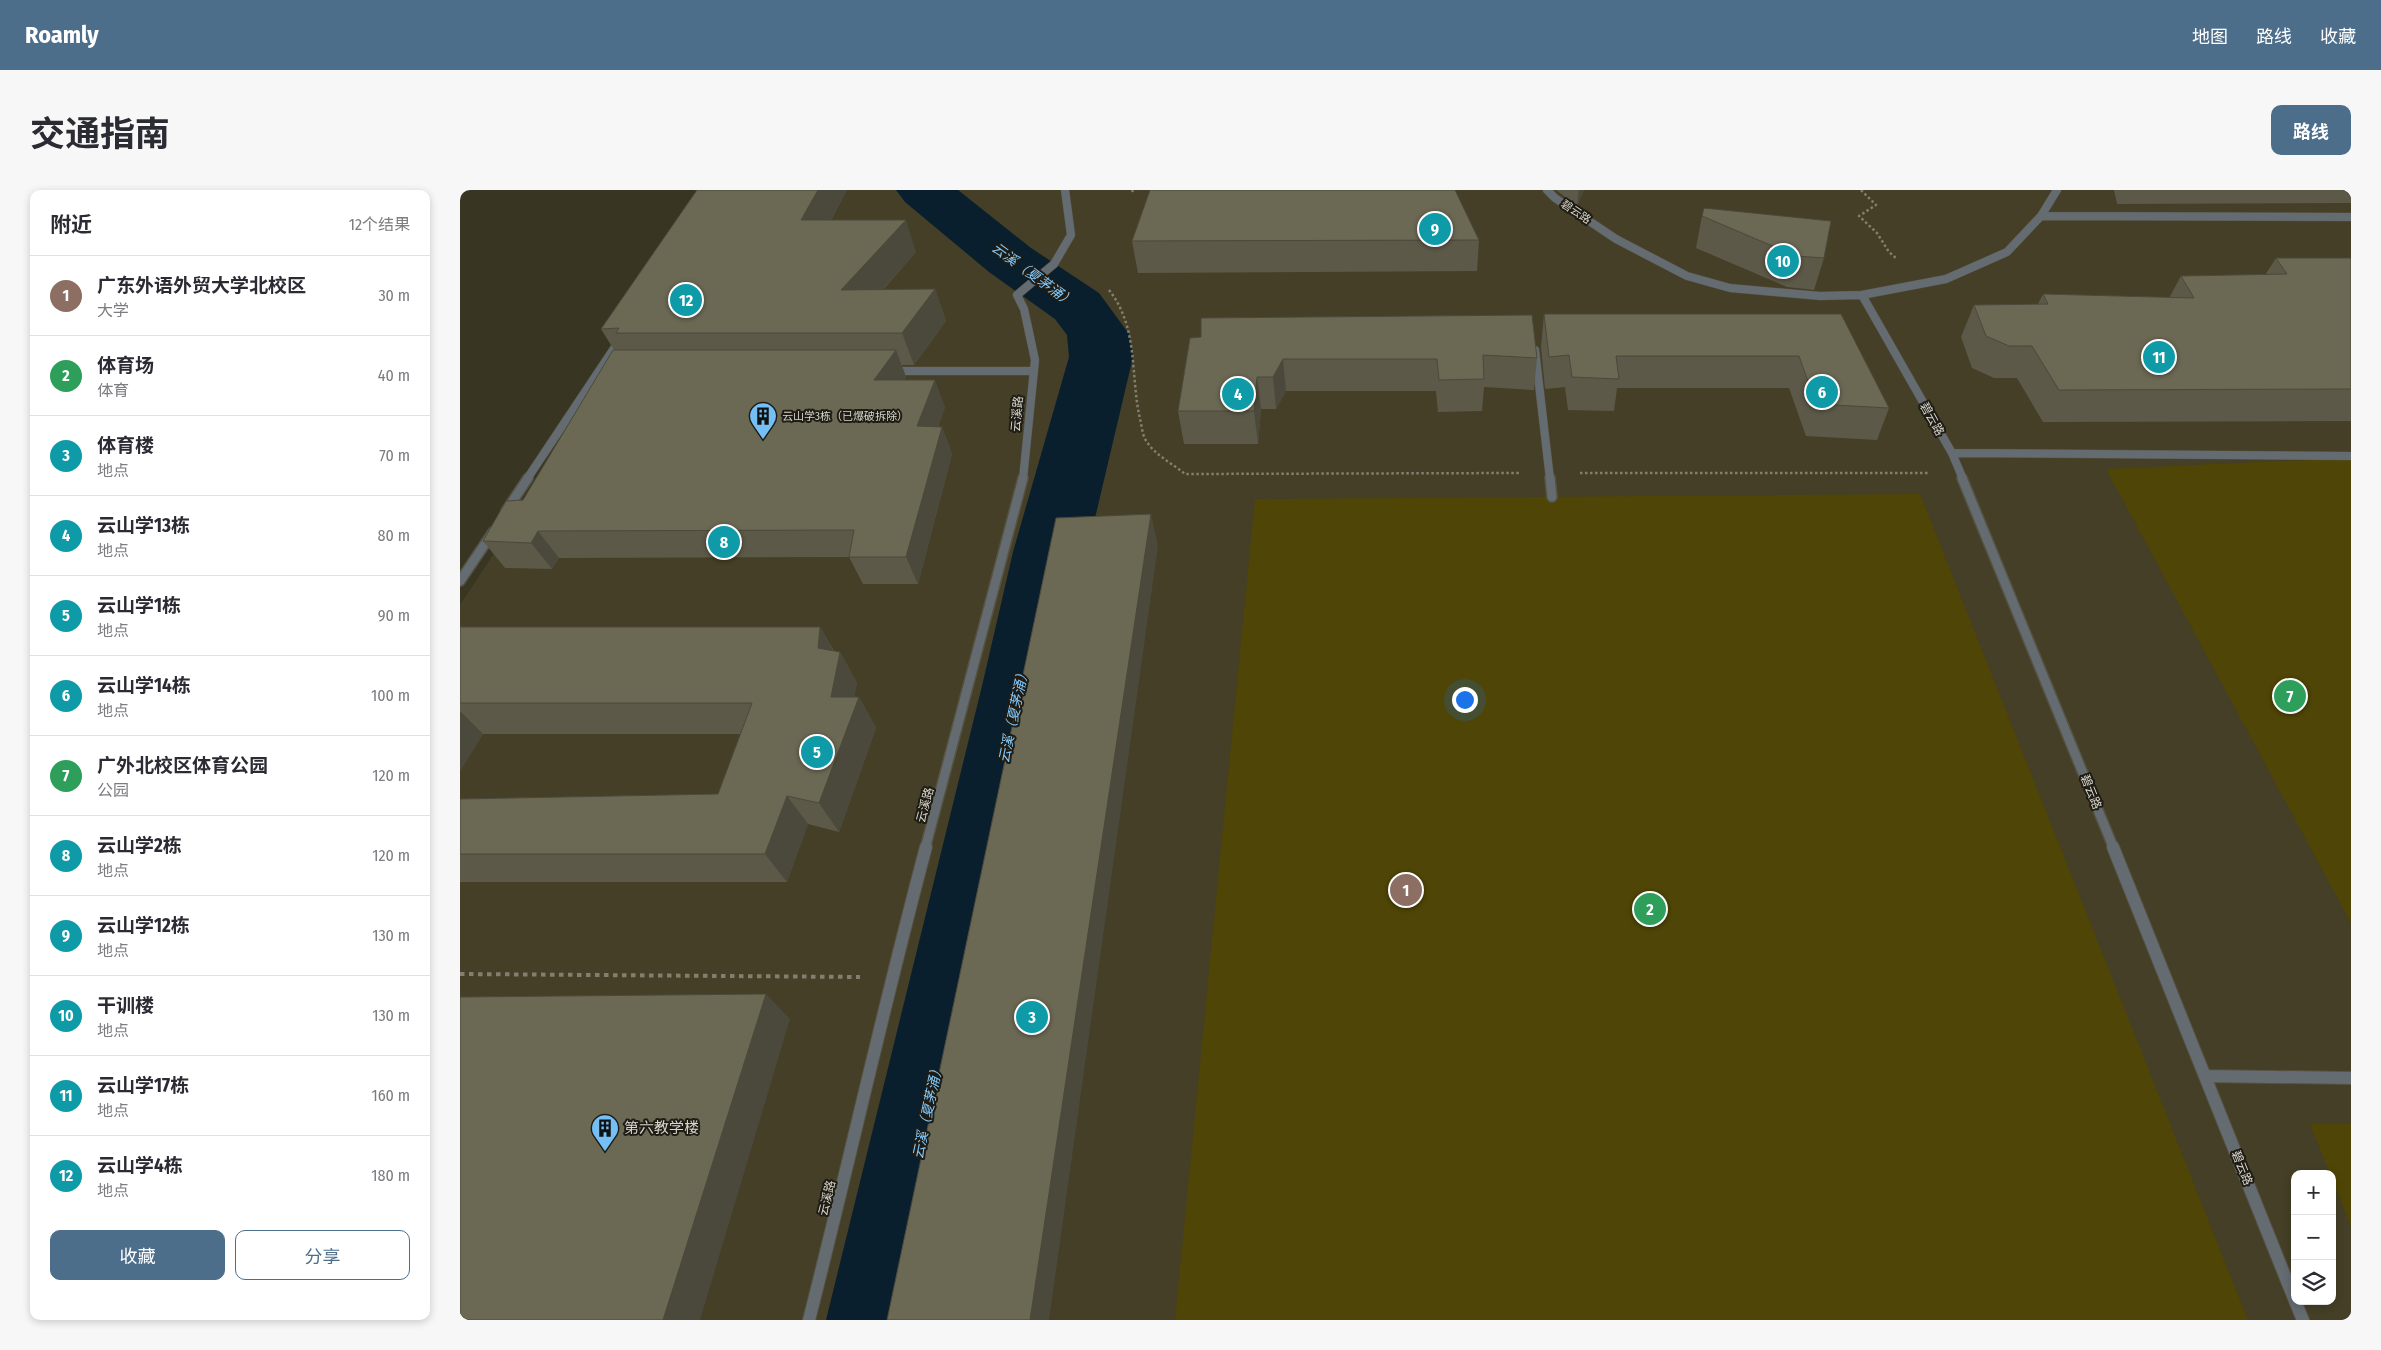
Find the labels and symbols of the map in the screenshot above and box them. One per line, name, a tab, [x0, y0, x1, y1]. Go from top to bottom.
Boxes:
street label: 碧云路	[1559, 197, 1593, 227]
pin: 9	[1419, 210, 1451, 248]
water label: 云溪（夏茅涌）	[988, 239, 1078, 311]
pin: 10	[1767, 242, 1799, 280]
pin: 12	[670, 281, 702, 319]
pin: 11	[2143, 338, 2175, 376]
pin: 6	[1806, 373, 1838, 411]
pin: 4	[1222, 375, 1254, 413]
street label: 云溪路	[1008, 395, 1026, 433]
street label: 碧云路	[1917, 400, 1947, 438]
building icon: 云山学3栋（已爆破拆除）	[748, 401, 778, 440]
place label: 云山学3栋（已爆破拆除）	[782, 410, 908, 423]
pin: 8	[708, 523, 740, 561]
water label: 云溪（夏茅涌）	[995, 665, 1033, 765]
pin: 7	[2274, 677, 2306, 715]
your location	[1452, 687, 1478, 713]
pin: 5	[801, 733, 833, 771]
street label: 碧云路	[2078, 773, 2104, 811]
street label: 云溪路	[914, 786, 936, 824]
pin: 1	[1390, 871, 1422, 909]
pin: 2	[1634, 890, 1666, 928]
pin: 3	[1016, 998, 1048, 1036]
water label: 云溪（夏茅涌）	[909, 1061, 947, 1161]
building icon: 第六教学楼	[590, 1113, 620, 1152]
place label: 第六教学楼	[624, 1119, 699, 1137]
street label: 碧云路	[2229, 1149, 2255, 1187]
street label: 云溪路	[816, 1179, 838, 1217]

